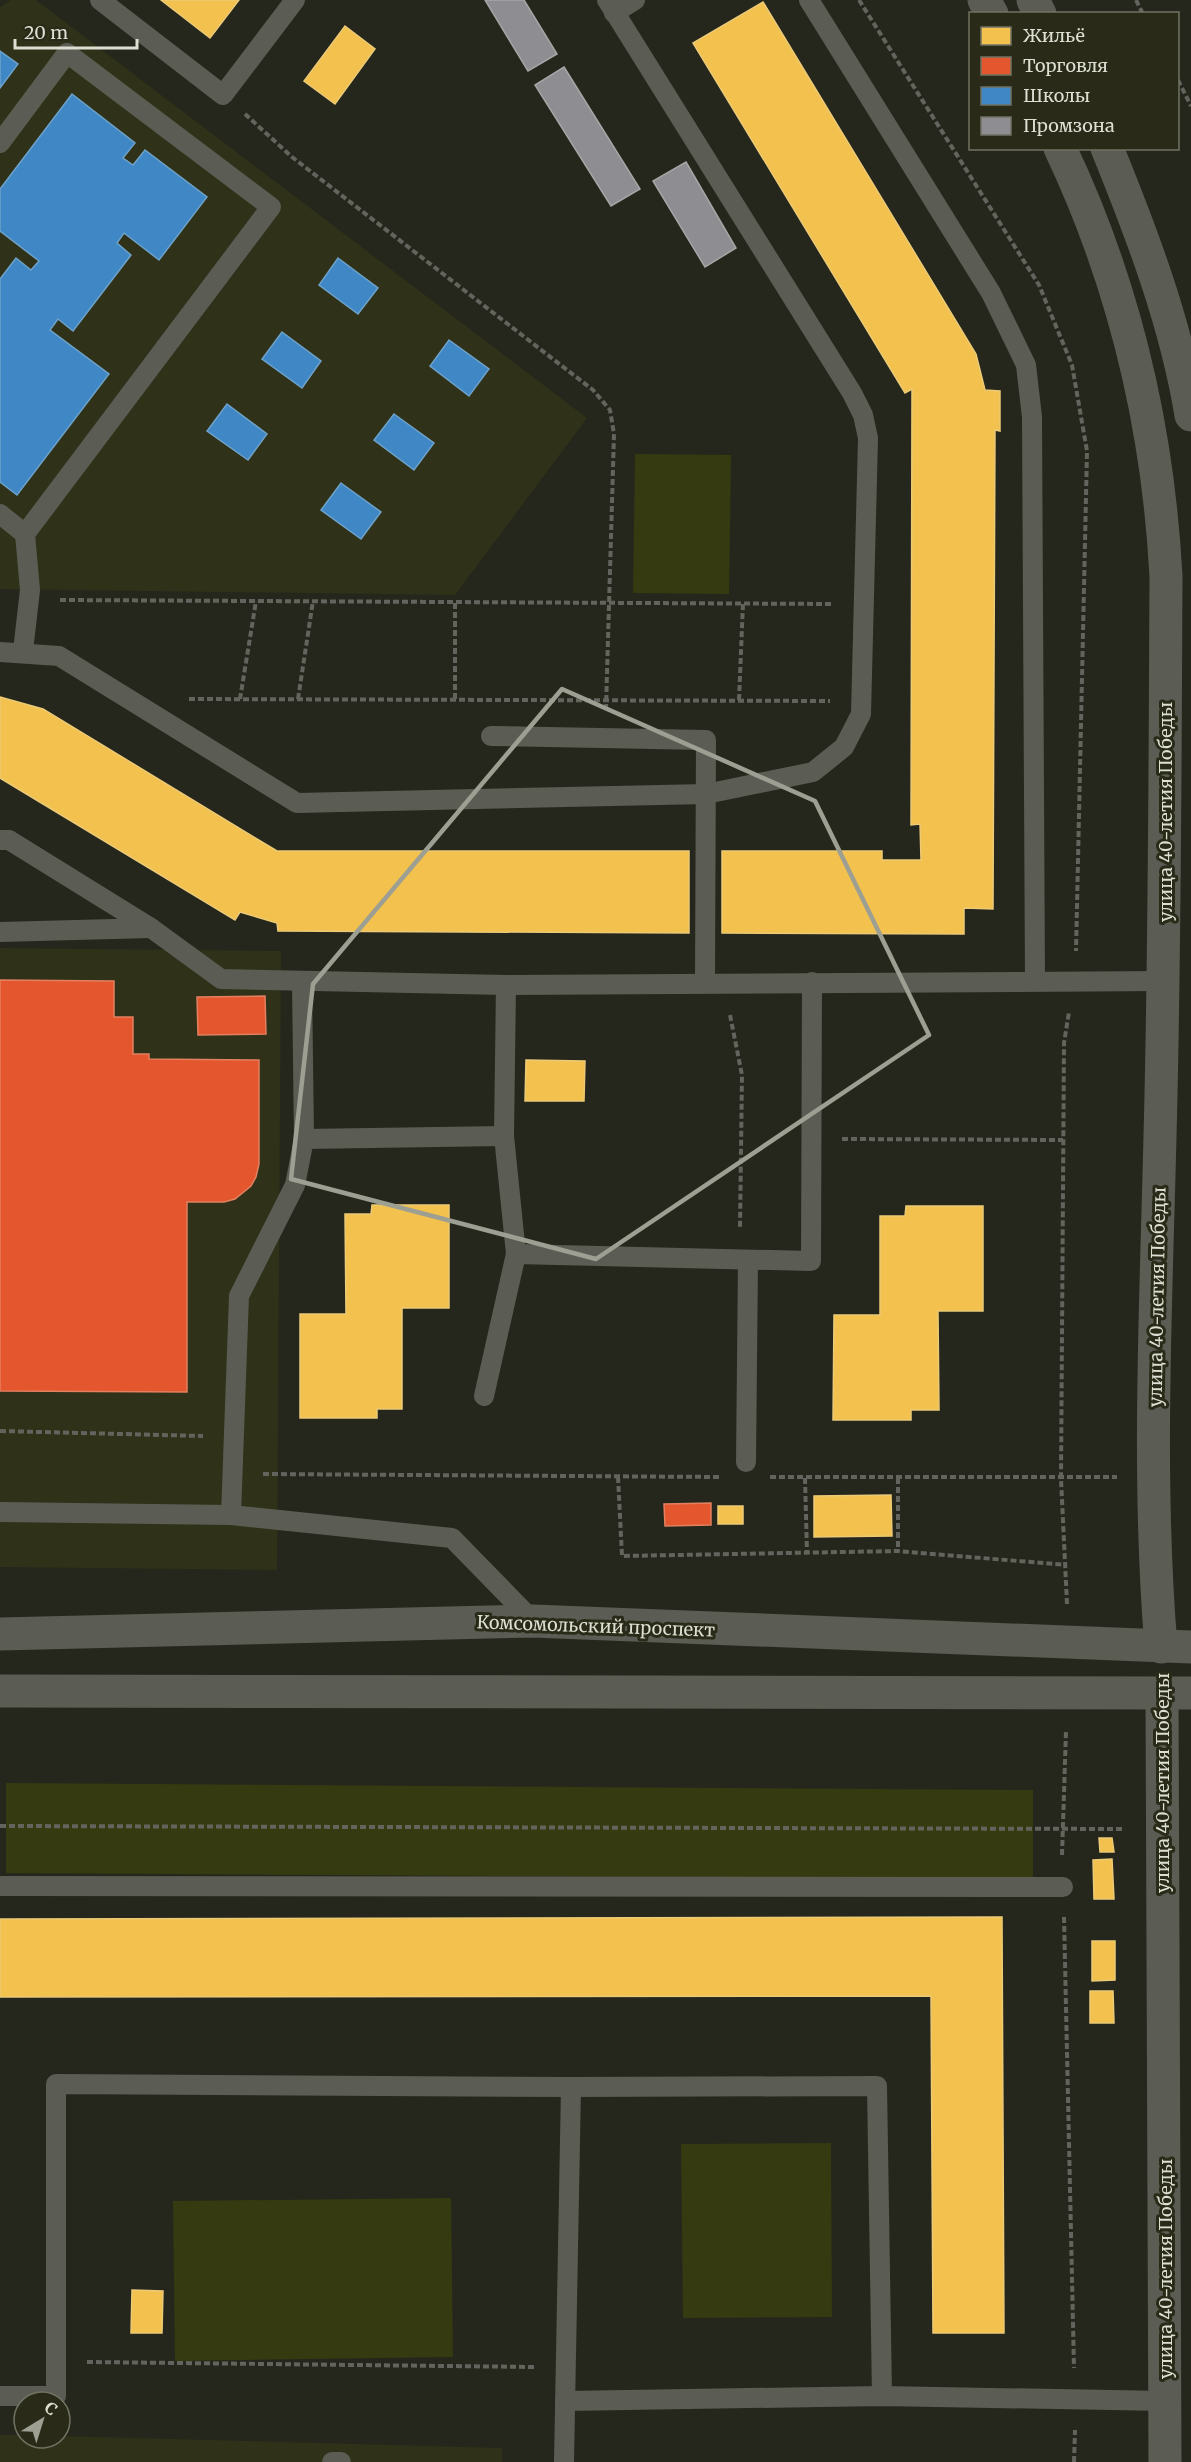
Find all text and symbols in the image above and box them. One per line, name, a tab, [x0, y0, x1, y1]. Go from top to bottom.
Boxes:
scale bar	[15, 12, 136, 50]
legend	[969, 12, 1179, 150]
text: 20 m	[24, 21, 68, 44]
text: Жильё	[1023, 24, 1085, 47]
text: Торговля	[1023, 54, 1108, 77]
text: Школы	[1023, 84, 1090, 107]
text: Промзона	[1023, 114, 1115, 137]
street label: улица 40-летия Победы	[1154, 702, 1177, 922]
street label: улица 40-летия Победы	[1144, 1187, 1170, 1407]
street label: Комсомольский проспект	[476, 1610, 716, 1642]
street label: улица 40-летия Победы	[1151, 1673, 1174, 1893]
street label: улица 40-летия Победы	[1154, 2159, 1177, 2379]
north arrow	[12, 2390, 72, 2450]
text: С	[41, 2397, 62, 2419]

